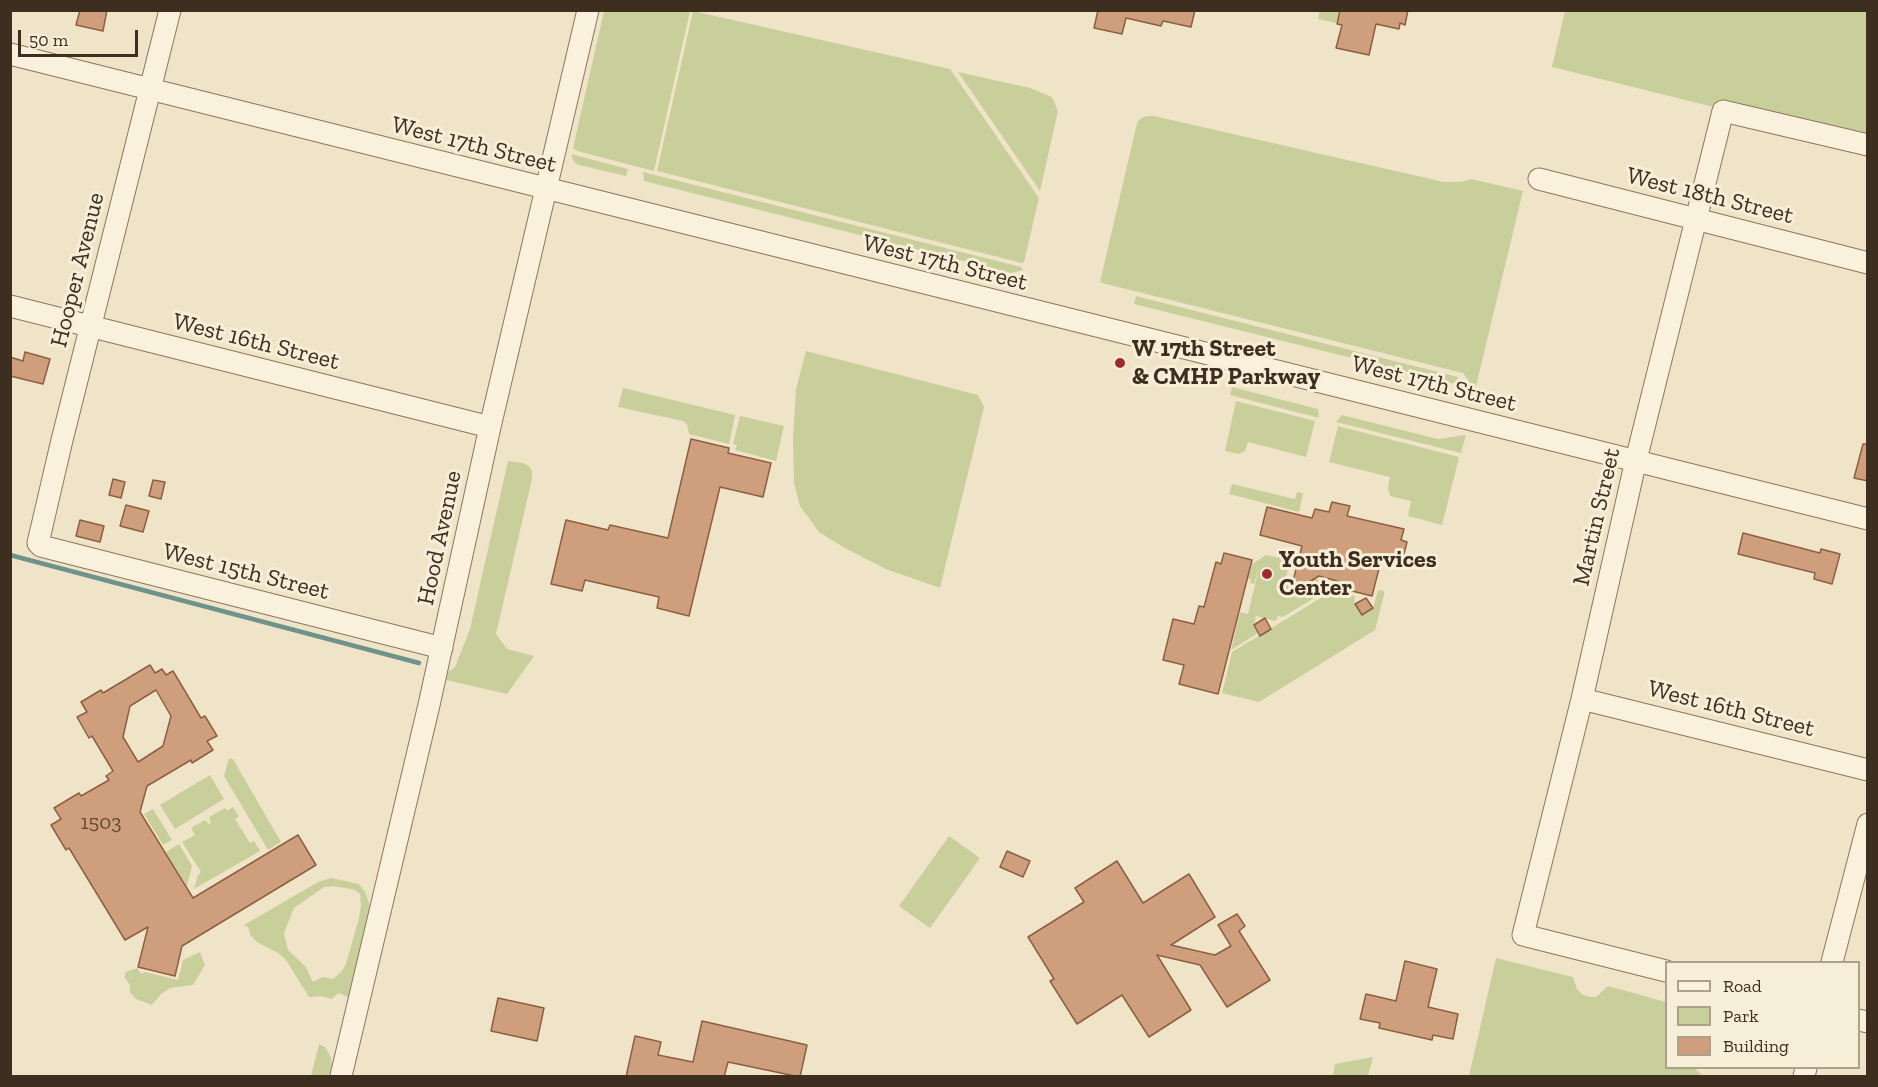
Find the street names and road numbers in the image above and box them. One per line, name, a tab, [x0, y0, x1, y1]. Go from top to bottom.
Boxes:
street label: West 17th Street	[389, 111, 559, 179]
street label: West 18th Street	[1624, 161, 1796, 231]
street label: Hooper Avenue	[45, 190, 111, 350]
street label: West 17th Street	[860, 229, 1030, 297]
street label: West 16th Street	[170, 307, 342, 377]
street label: West 17th Street	[1349, 350, 1519, 418]
street label: Martin Street	[1567, 445, 1627, 589]
street label: Hood Avenue	[412, 468, 468, 608]
street label: West 15th Street	[160, 537, 332, 607]
street label: West 16th Street	[1645, 674, 1817, 744]

